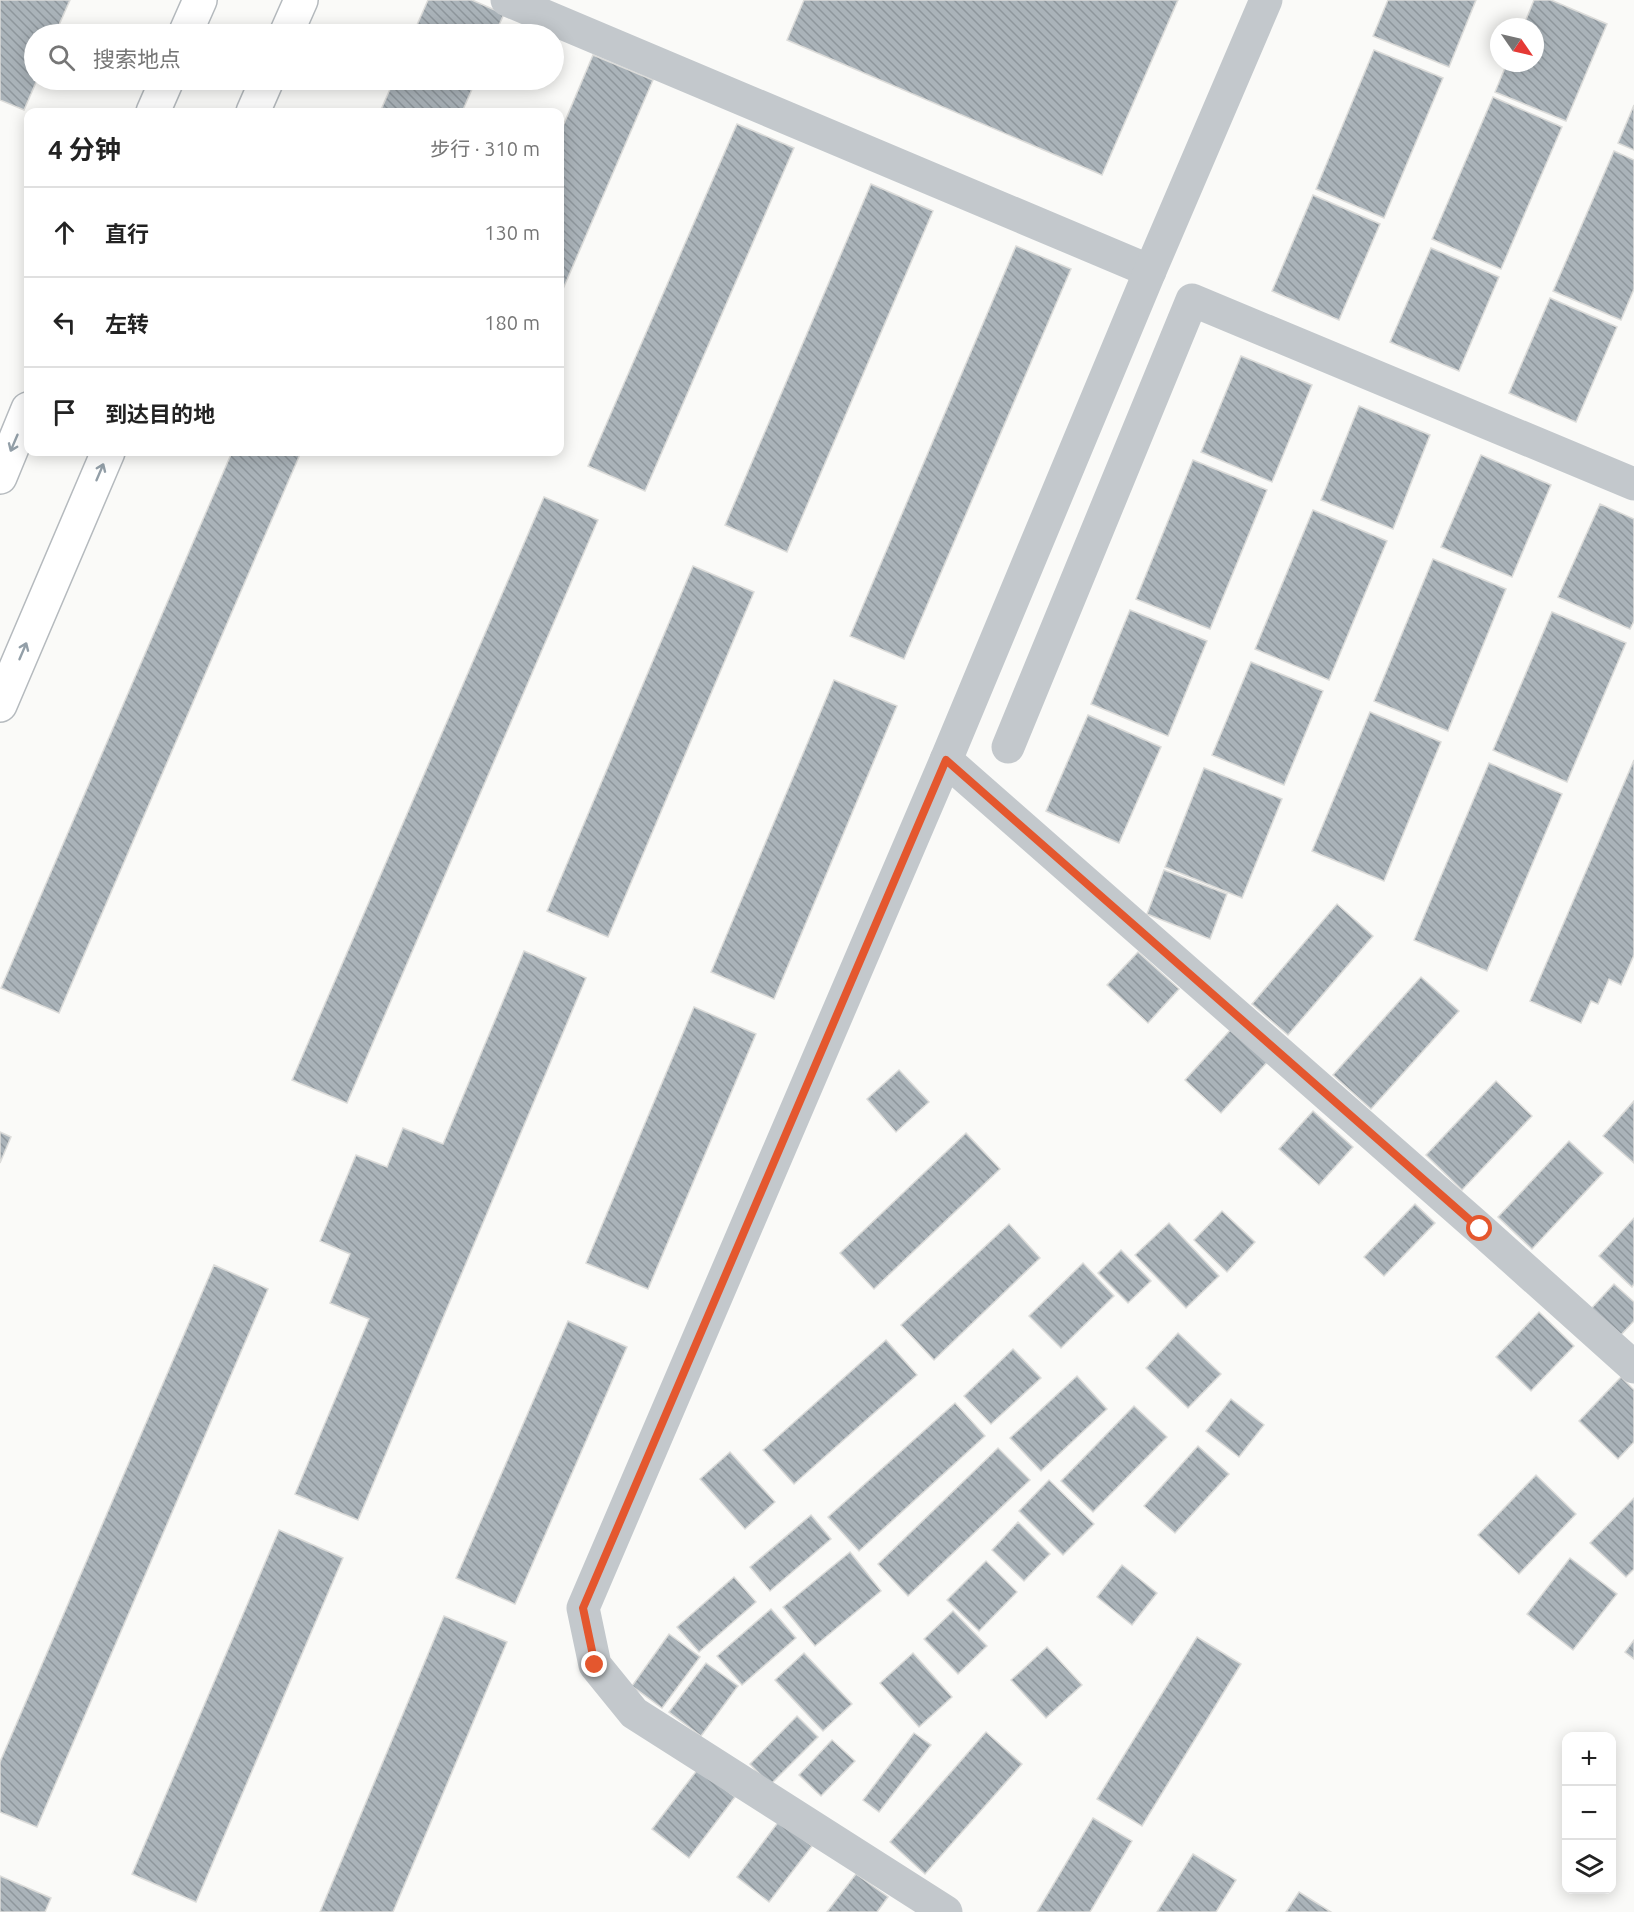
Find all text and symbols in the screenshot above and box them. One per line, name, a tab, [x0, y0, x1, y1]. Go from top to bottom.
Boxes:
north arrow	[1490, 18, 1544, 72]
search box	[24, 24, 564, 90]
icon: search	[45, 41, 78, 74]
text: 搜索地点	[93, 46, 181, 71]
text: 4 分钟	[48, 135, 121, 164]
text: 步行 · 310 m	[430, 137, 540, 160]
icon: ahead	[48, 216, 81, 249]
text: 直行	[105, 221, 149, 246]
text: 130 m	[484, 221, 540, 244]
icon: left	[48, 306, 81, 339]
text: 左转	[105, 311, 149, 336]
text: 180 m	[484, 311, 540, 334]
icon: arrive	[48, 396, 81, 429]
text: 到达目的地	[105, 401, 215, 426]
one-way arrow	[8, 433, 19, 452]
one-way arrow	[94, 463, 106, 481]
one-way arrow	[18, 642, 29, 661]
route start	[1466, 1215, 1492, 1241]
route end	[581, 1651, 607, 1677]
map controls	[1562, 1732, 1616, 1894]
button: +	[1562, 1732, 1616, 1786]
button: −	[1562, 1786, 1616, 1840]
button: layers	[1562, 1840, 1616, 1894]

